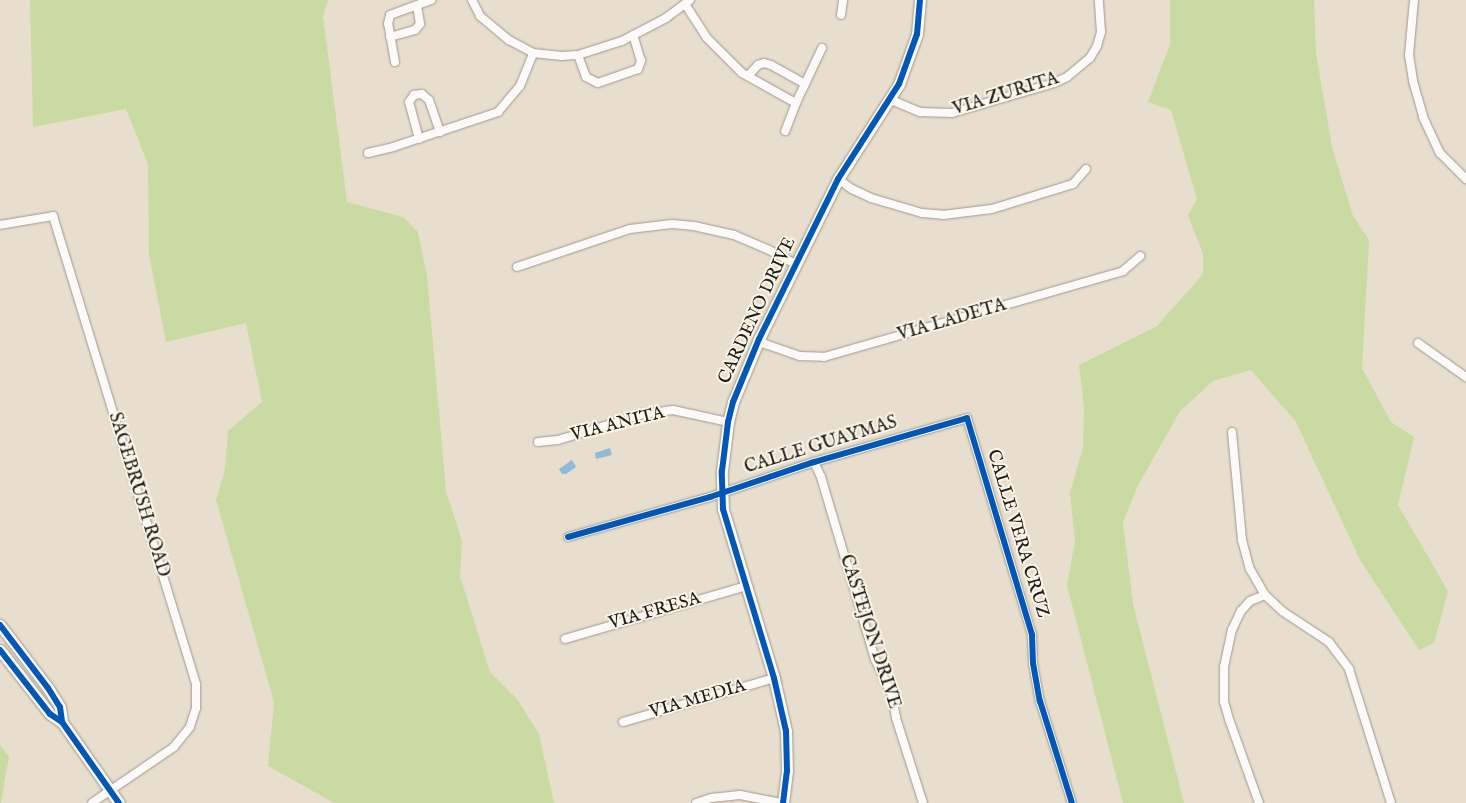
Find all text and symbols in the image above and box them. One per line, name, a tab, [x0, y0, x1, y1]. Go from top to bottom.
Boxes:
street label: VIA ZURITA	[950, 69, 1062, 121]
street label: CARDENO DRIVE	[715, 234, 801, 388]
street label: VIA LADETA	[895, 295, 1009, 347]
street label: VIA ANITA	[569, 403, 667, 447]
street label: SAGEBRUSH ROAD	[103, 410, 173, 580]
street label: CALLE GUAYMAS	[742, 413, 900, 479]
street label: CALLE VERA CRUZ	[981, 447, 1053, 621]
street label: CASTEJON DRIVE	[834, 552, 904, 712]
street label: VIA FRESA	[607, 589, 703, 635]
street label: VIA MEDIA	[647, 676, 749, 724]

